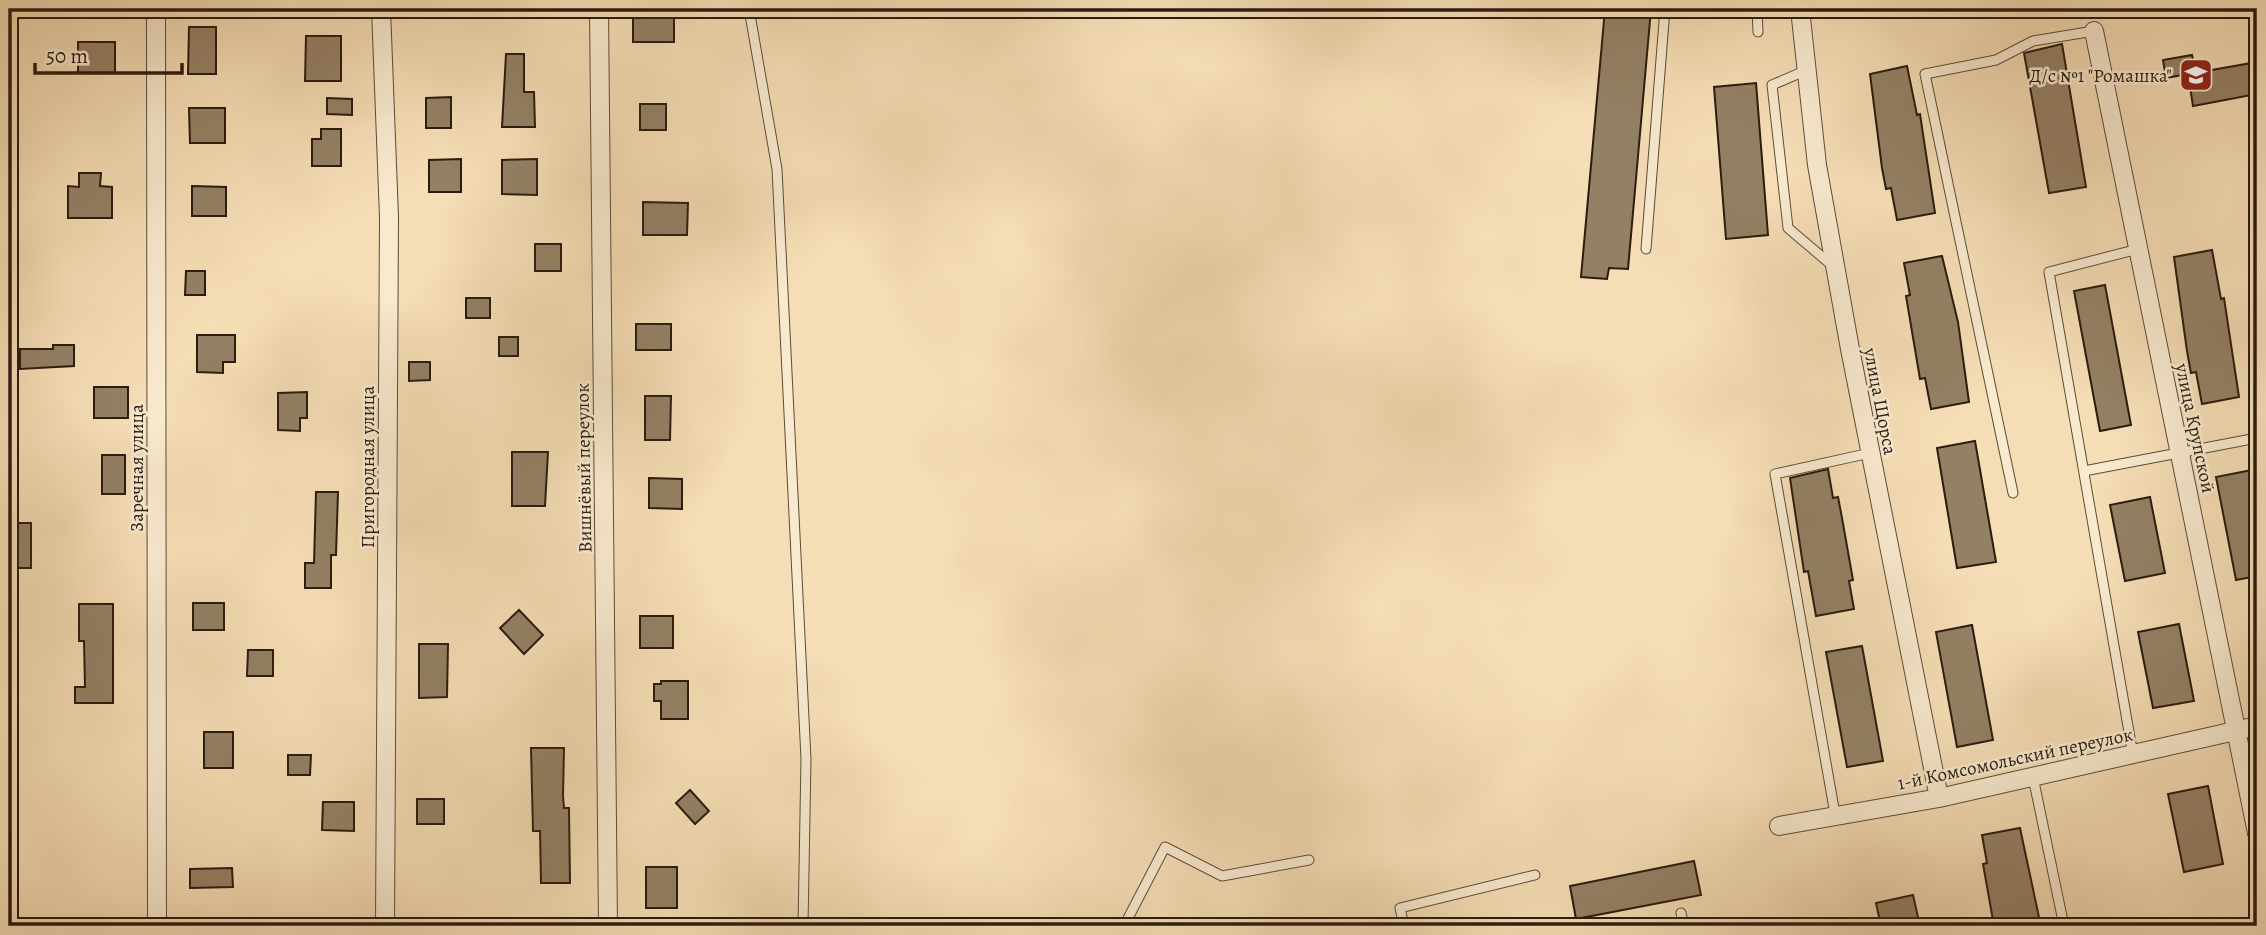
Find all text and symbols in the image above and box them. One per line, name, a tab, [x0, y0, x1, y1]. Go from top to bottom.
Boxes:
scale bar	[35, 32, 182, 76]
text: 50 m	[46, 42, 88, 70]
school or university icon: Д/с №1 "Ромашка"	[2177, 56, 2215, 94]
place label: Д/с №1 "Ромашка"	[2029, 63, 2172, 89]
street label: улица Щорса	[1857, 345, 1903, 457]
street label: улица Крупской	[2168, 360, 2221, 495]
street label: Вишнёвый переулок	[570, 383, 598, 553]
street label: Пригородная улица	[355, 386, 381, 548]
street label: Заречная улица	[124, 404, 150, 532]
street label: 1-й Комсомольский переулок	[1895, 721, 2135, 797]

